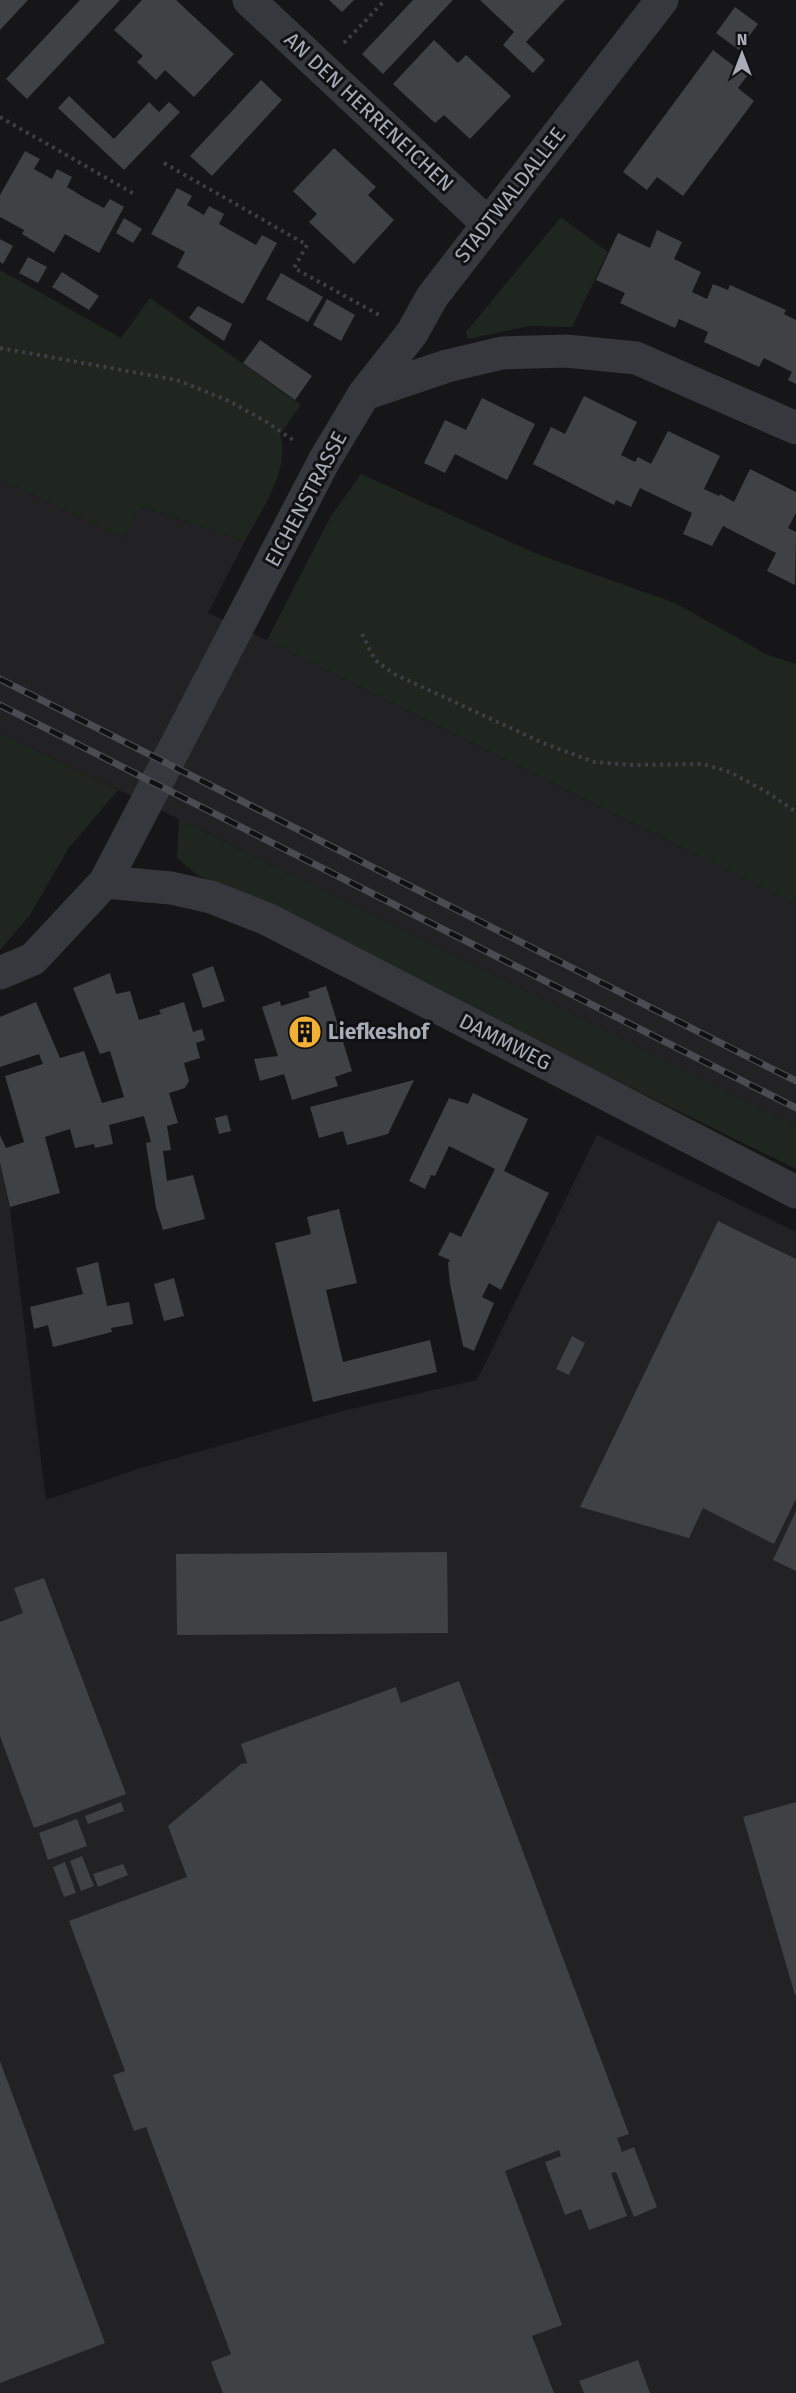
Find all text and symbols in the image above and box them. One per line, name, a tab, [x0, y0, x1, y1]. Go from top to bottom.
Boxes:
north arrow	[712, 24, 772, 84]
street label: AN DEN HERRENEICHEN	[279, 27, 459, 197]
text: N	[737, 30, 747, 49]
street label: STADTWALDALLEE	[449, 122, 571, 268]
street label: EICHENSTRASSE	[259, 427, 353, 571]
street label: DAMMWEG	[455, 1008, 555, 1076]
building icon: Liefkeshof	[287, 1014, 323, 1050]
place label: Liefkeshof	[328, 1019, 431, 1045]

